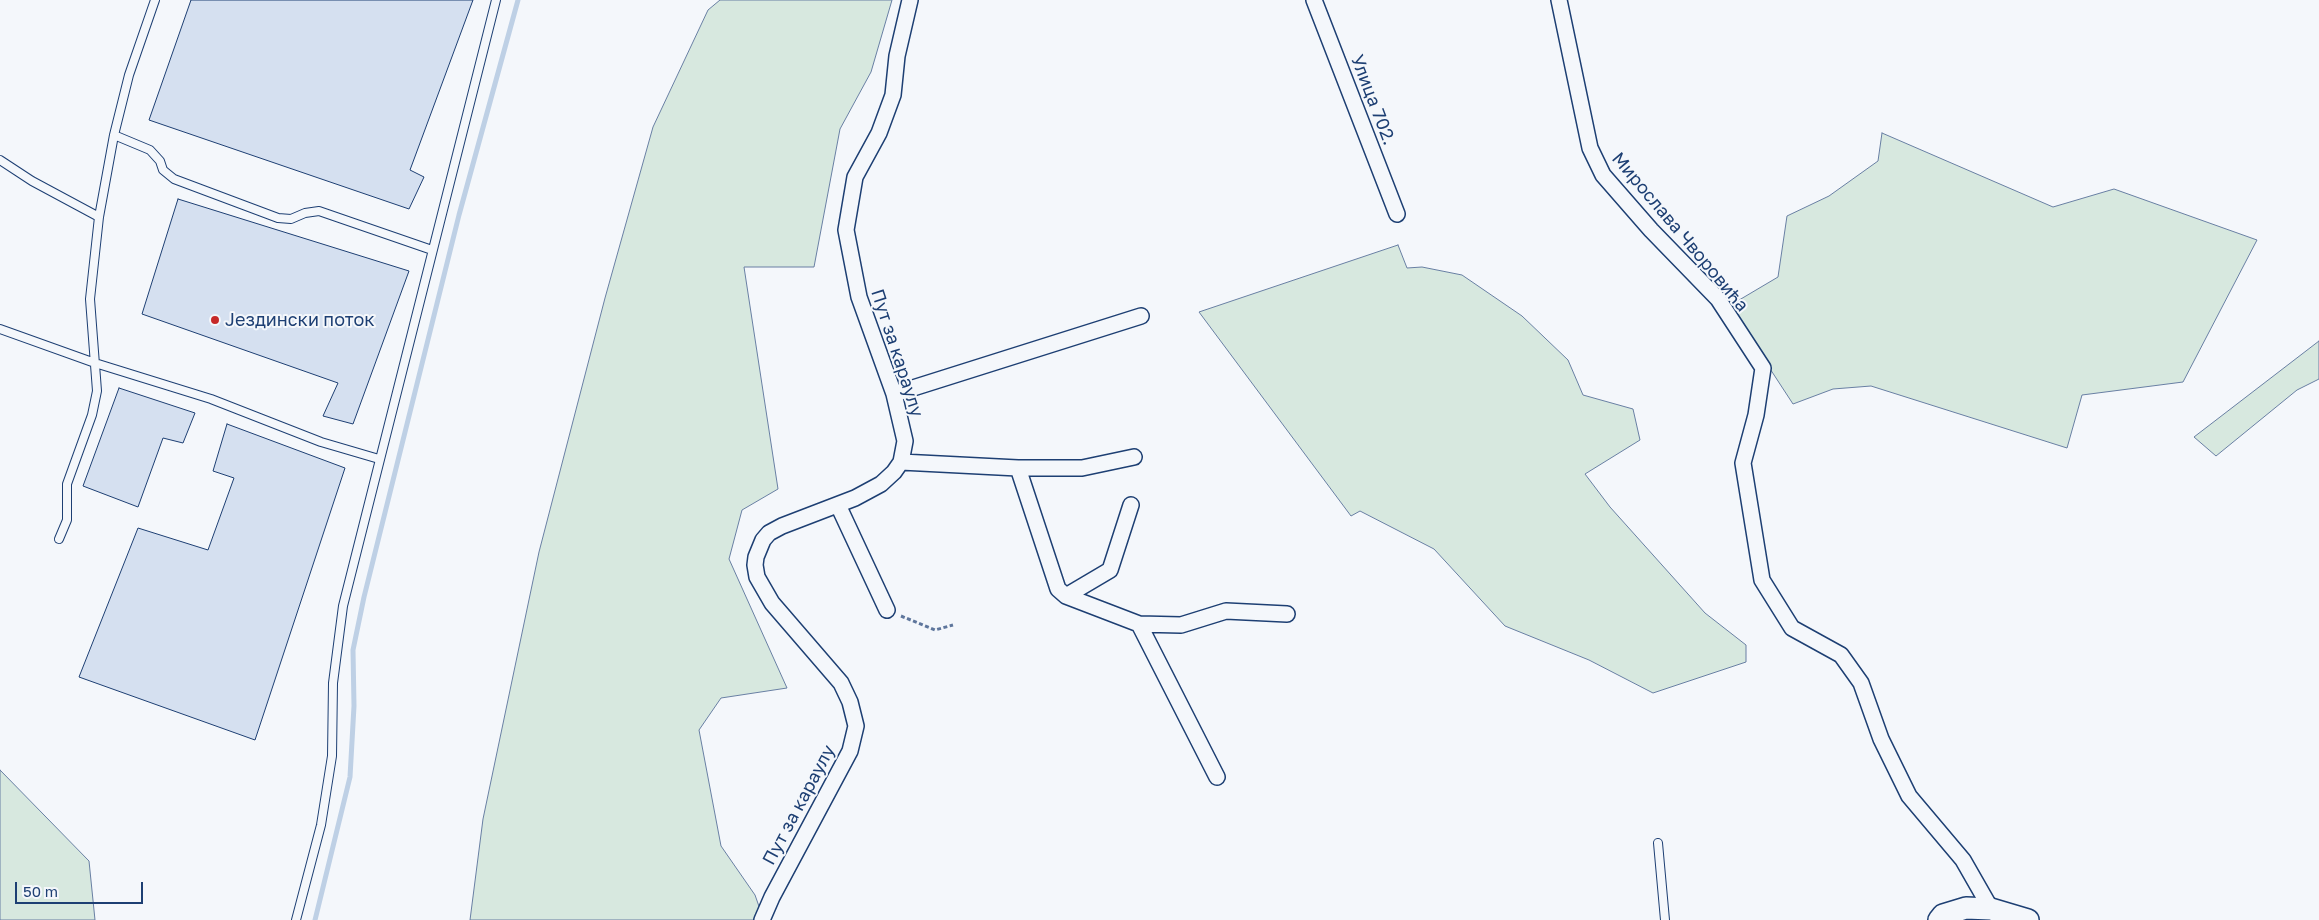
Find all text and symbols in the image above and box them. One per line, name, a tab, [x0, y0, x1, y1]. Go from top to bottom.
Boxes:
street label: Улица 702.	[1346, 52, 1400, 148]
street label: Мирослава Чворовића	[1607, 148, 1753, 316]
street label: Пут за караулу	[866, 286, 928, 420]
place label: Јездински поток	[225, 309, 375, 331]
marker: Јездински поток	[209, 314, 221, 326]
street label: Пут за караулу	[758, 741, 840, 869]
scale bar	[18, 872, 145, 904]
text: 50 m	[23, 882, 58, 900]

